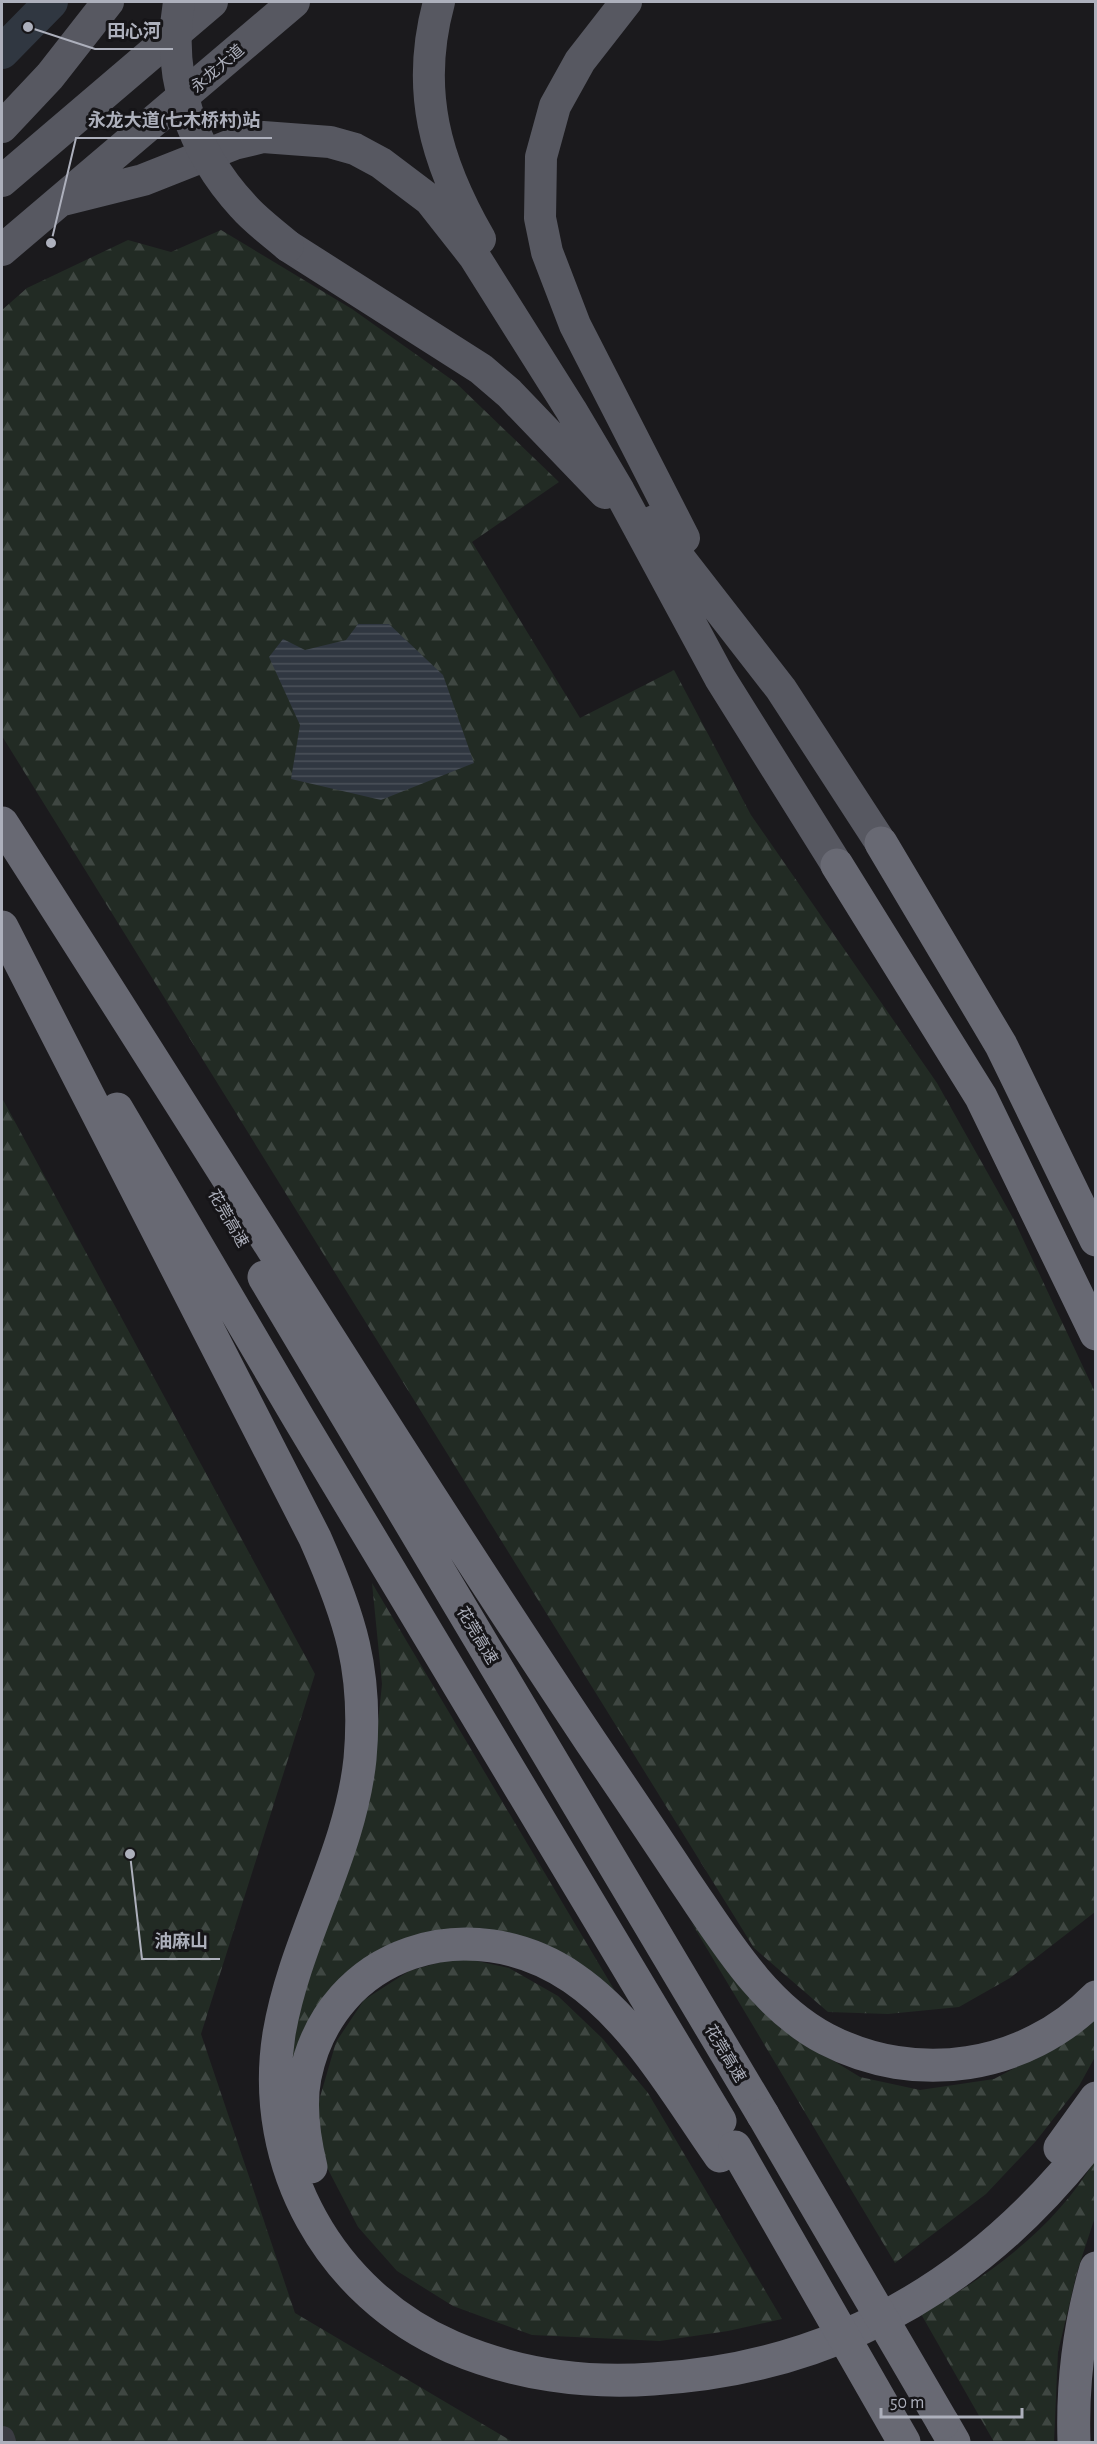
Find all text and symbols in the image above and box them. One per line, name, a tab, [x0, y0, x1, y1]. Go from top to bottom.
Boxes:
callout: 田心河	[95, 13, 173, 49]
text: 田心河	[107, 21, 161, 41]
street label: 永龙大道	[188, 41, 247, 96]
callout: 永龙大道(七木桥村)站	[76, 102, 272, 138]
text: 永龙大道(七木桥村)站	[88, 110, 260, 130]
street label: 花莞高速	[205, 1186, 252, 1250]
street label: 花莞高速	[454, 1603, 501, 1667]
callout: 油麻山	[142, 1923, 220, 1959]
text: 油麻山	[154, 1931, 208, 1951]
street label: 花莞高速	[702, 2021, 749, 2085]
scale bar	[881, 2381, 1022, 2419]
text: 50 m	[890, 2394, 924, 2412]

